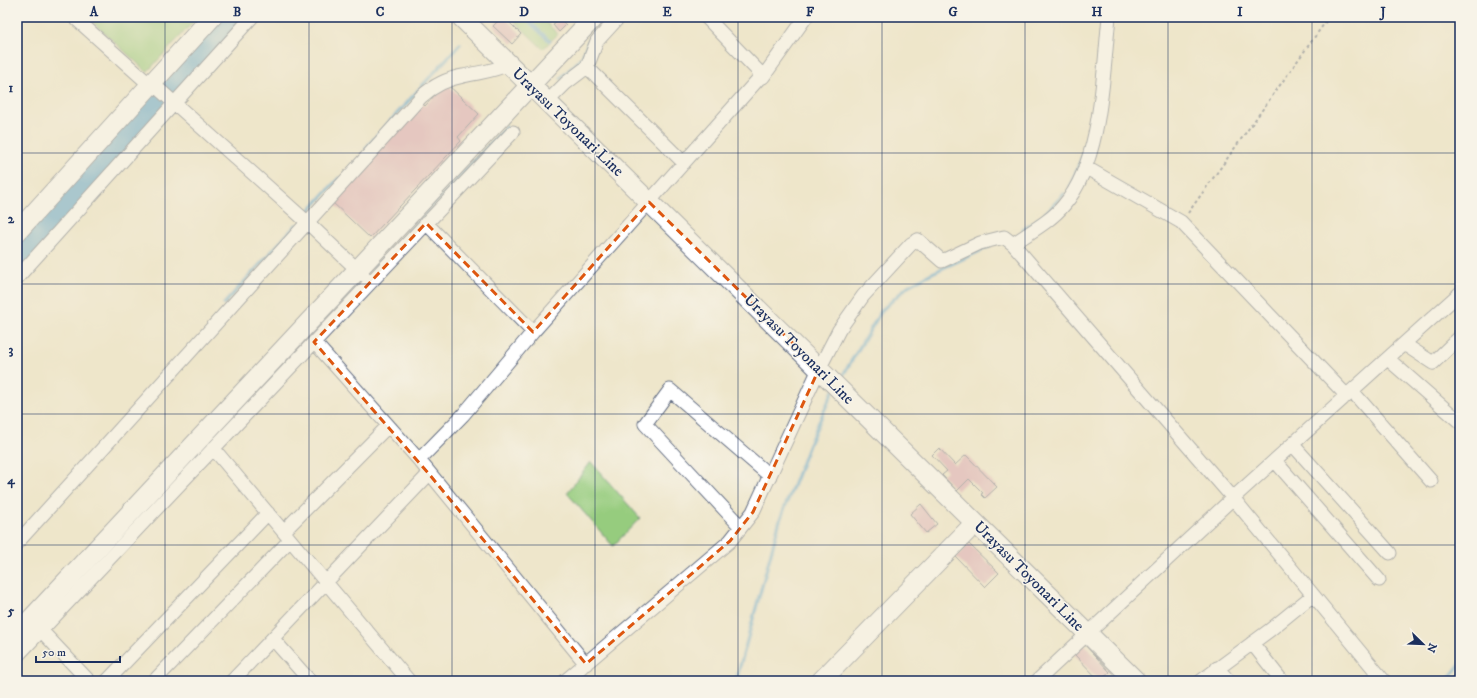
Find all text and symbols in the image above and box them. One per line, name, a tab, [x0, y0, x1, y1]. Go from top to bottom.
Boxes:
text: A	[89, 4, 99, 20]
text: B	[233, 4, 241, 20]
text: C	[376, 4, 385, 20]
text: D	[519, 4, 529, 20]
text: E	[662, 4, 672, 20]
text: F	[806, 4, 815, 20]
text: G	[948, 4, 958, 20]
text: H	[1092, 4, 1103, 20]
text: I	[1237, 4, 1243, 20]
text: J	[1378, 4, 1386, 21]
street label: Urayasu Toyonari Line	[508, 63, 629, 181]
text: 1	[9, 80, 14, 96]
text: 2	[8, 211, 15, 227]
street label: Urayasu Toyonari Line	[740, 290, 859, 409]
text: 3	[9, 342, 14, 358]
text: 4	[6, 472, 15, 489]
street label: Urayasu Toyonari Line	[970, 517, 1089, 636]
text: 5	[7, 603, 15, 619]
north arrow	[1403, 624, 1443, 664]
scale bar	[36, 638, 120, 664]
text: N	[1423, 641, 1439, 654]
text: 50 m	[42, 645, 66, 660]

